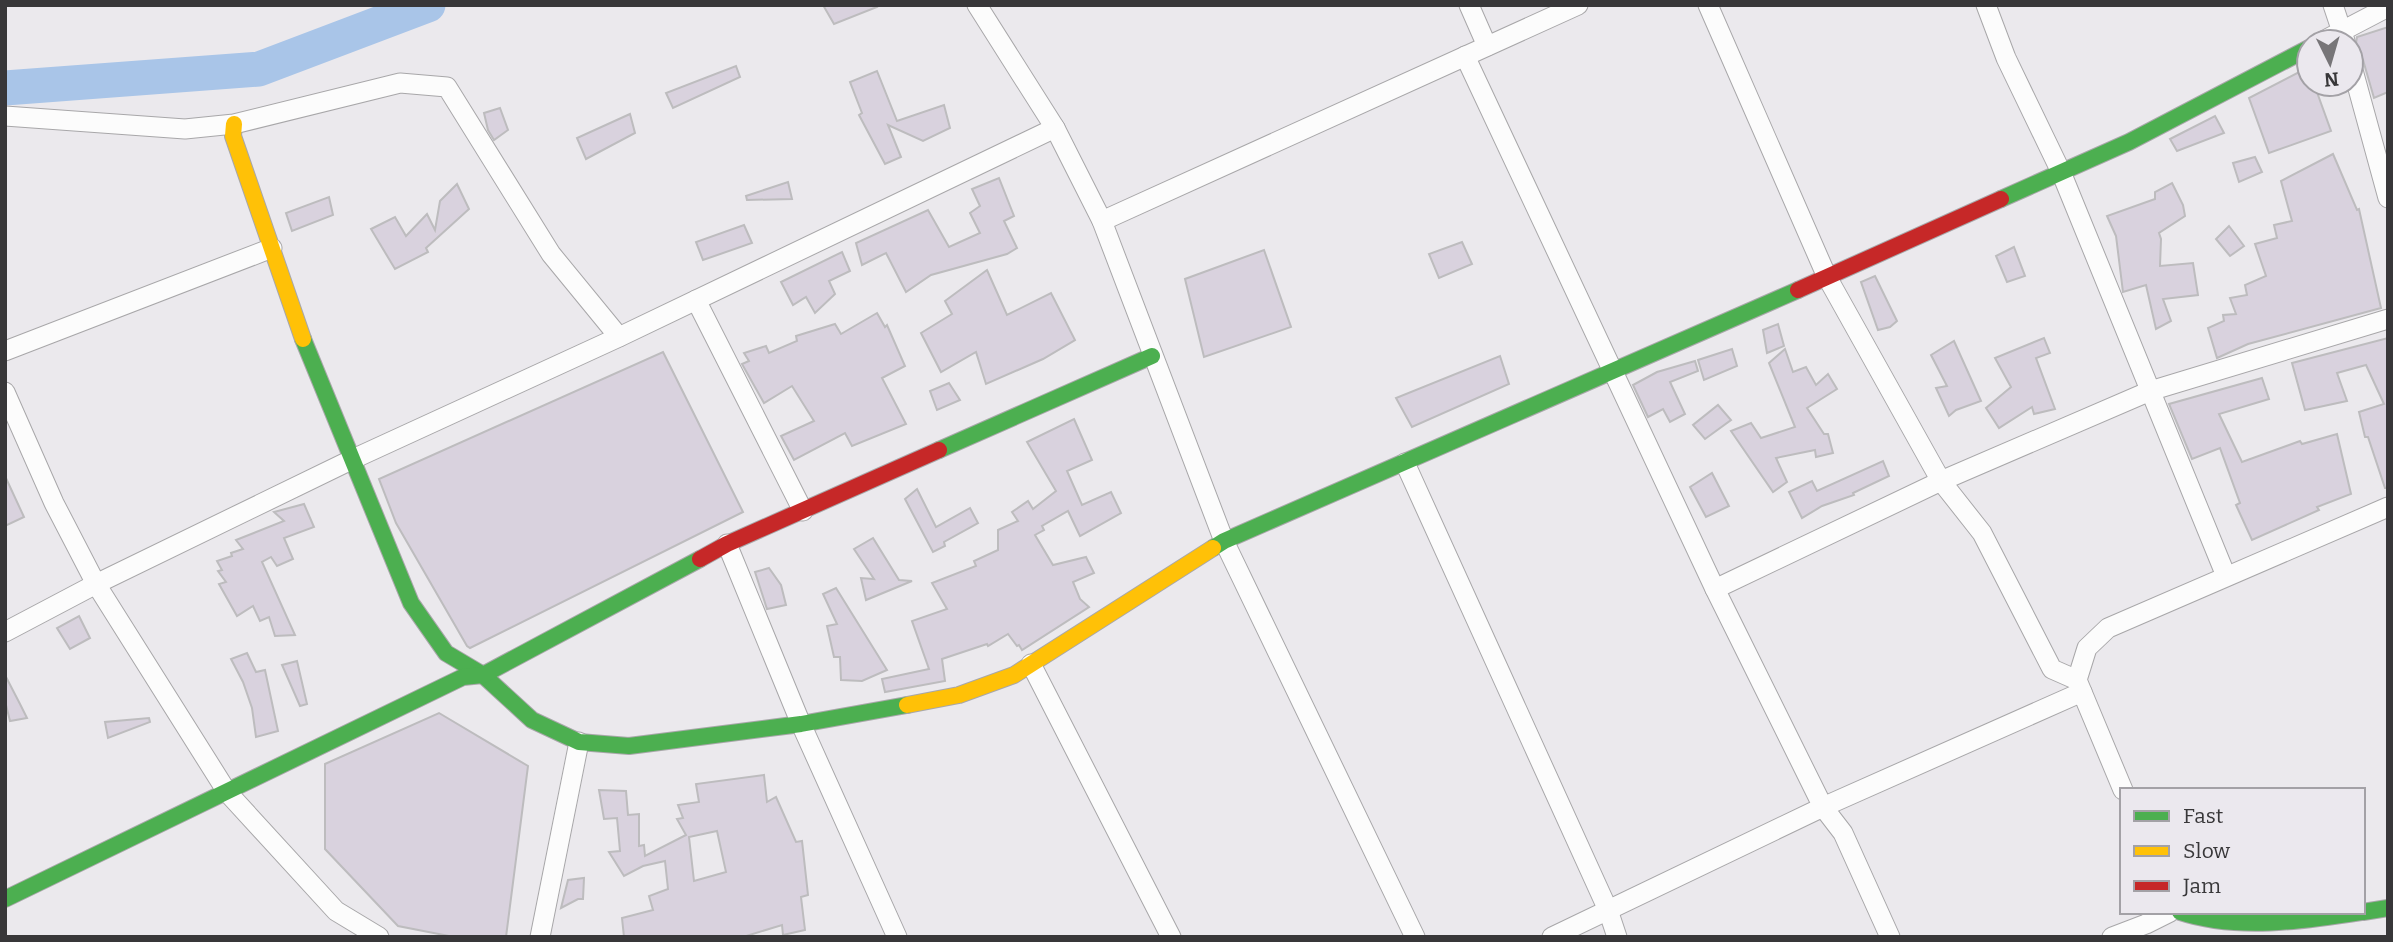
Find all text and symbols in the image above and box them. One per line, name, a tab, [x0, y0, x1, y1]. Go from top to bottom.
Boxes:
north arrow	[2295, 28, 2365, 98]
text: N	[2323, 67, 2340, 92]
legend	[2120, 788, 2365, 914]
text: Fast	[2183, 803, 2224, 829]
text: Slow	[2183, 838, 2230, 864]
text: Jam	[2182, 873, 2221, 899]

